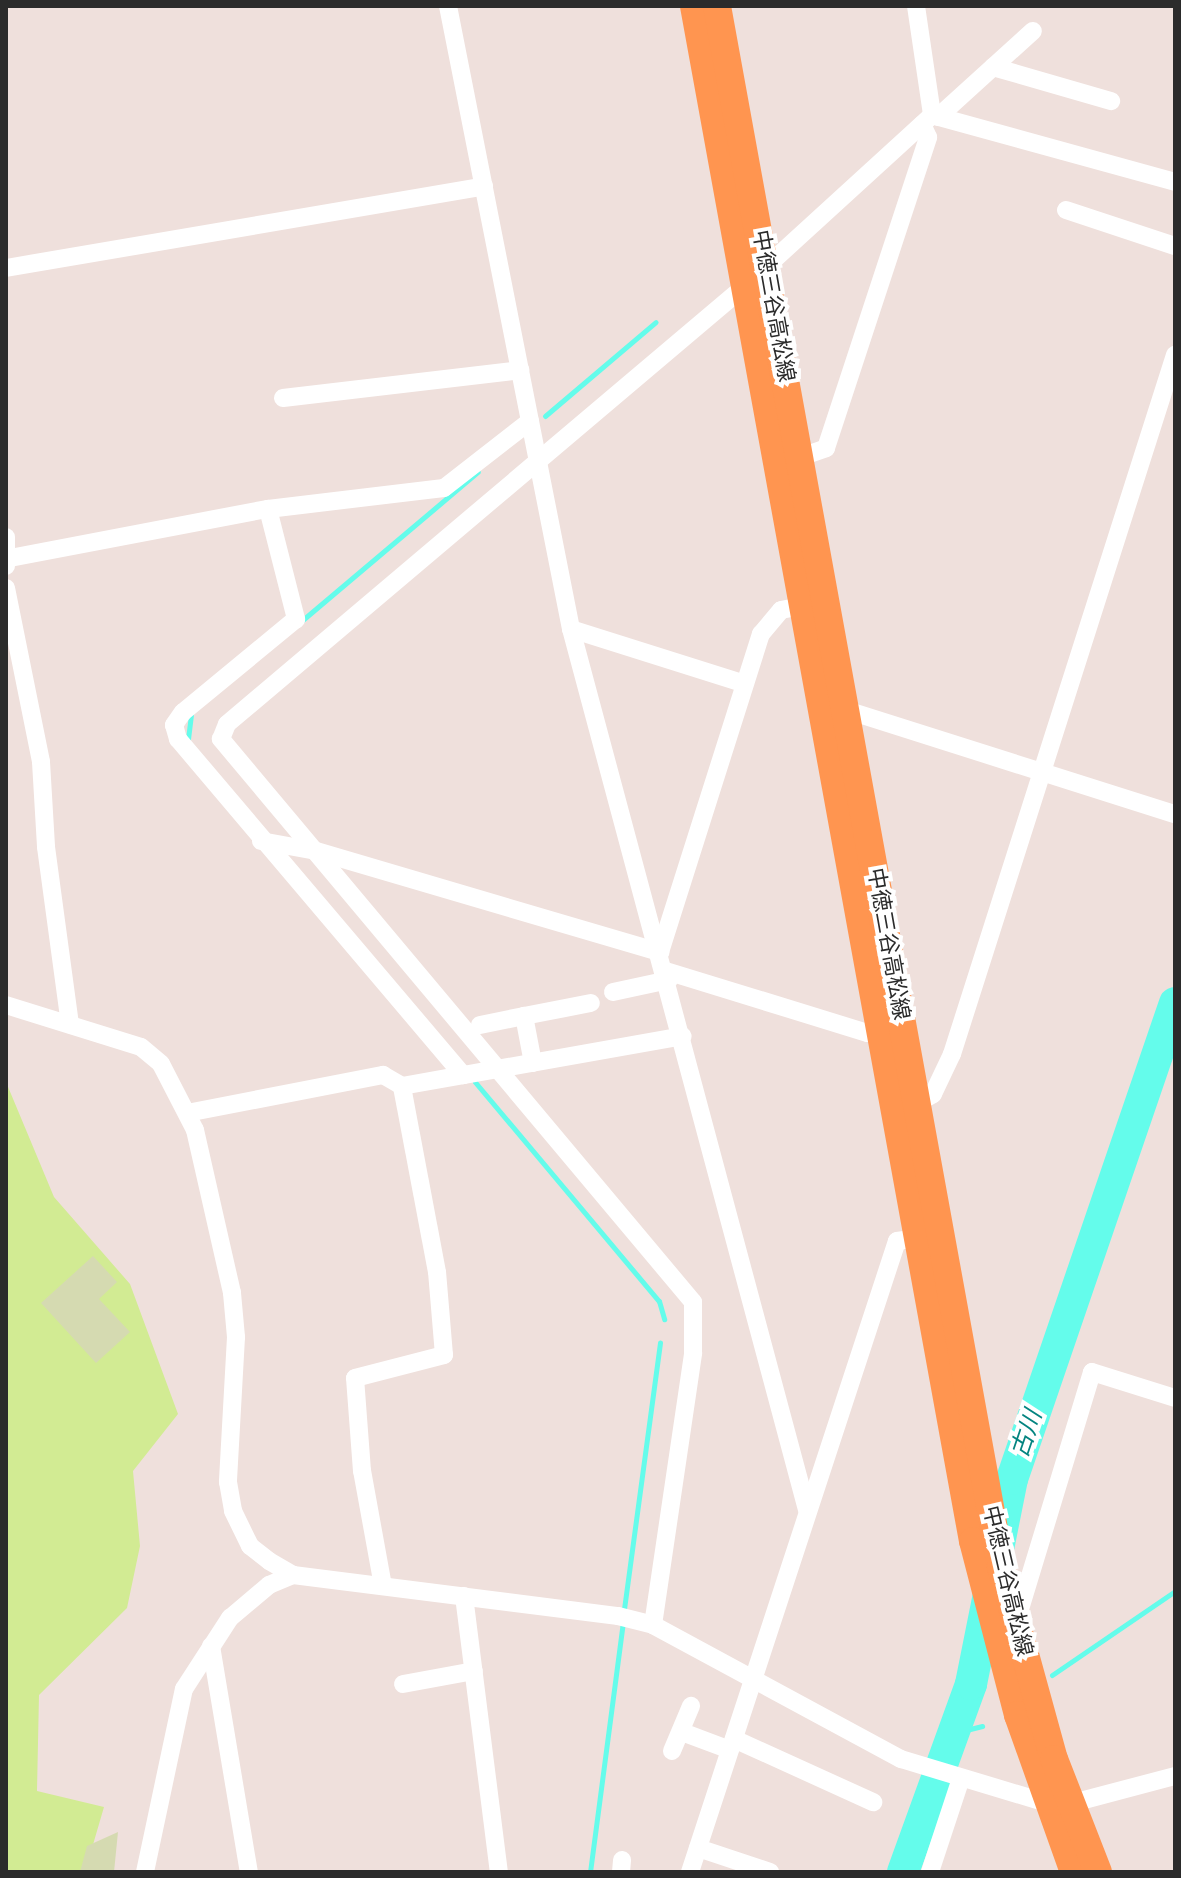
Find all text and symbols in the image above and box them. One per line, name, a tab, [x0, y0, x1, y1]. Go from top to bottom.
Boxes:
street label: 中徳三谷高松線	[747, 228, 799, 384]
street label: 中徳三谷高松線	[862, 866, 914, 1022]
water label: 古川	[1006, 1407, 1048, 1461]
street label: 中徳三谷高松線	[977, 1503, 1037, 1659]

